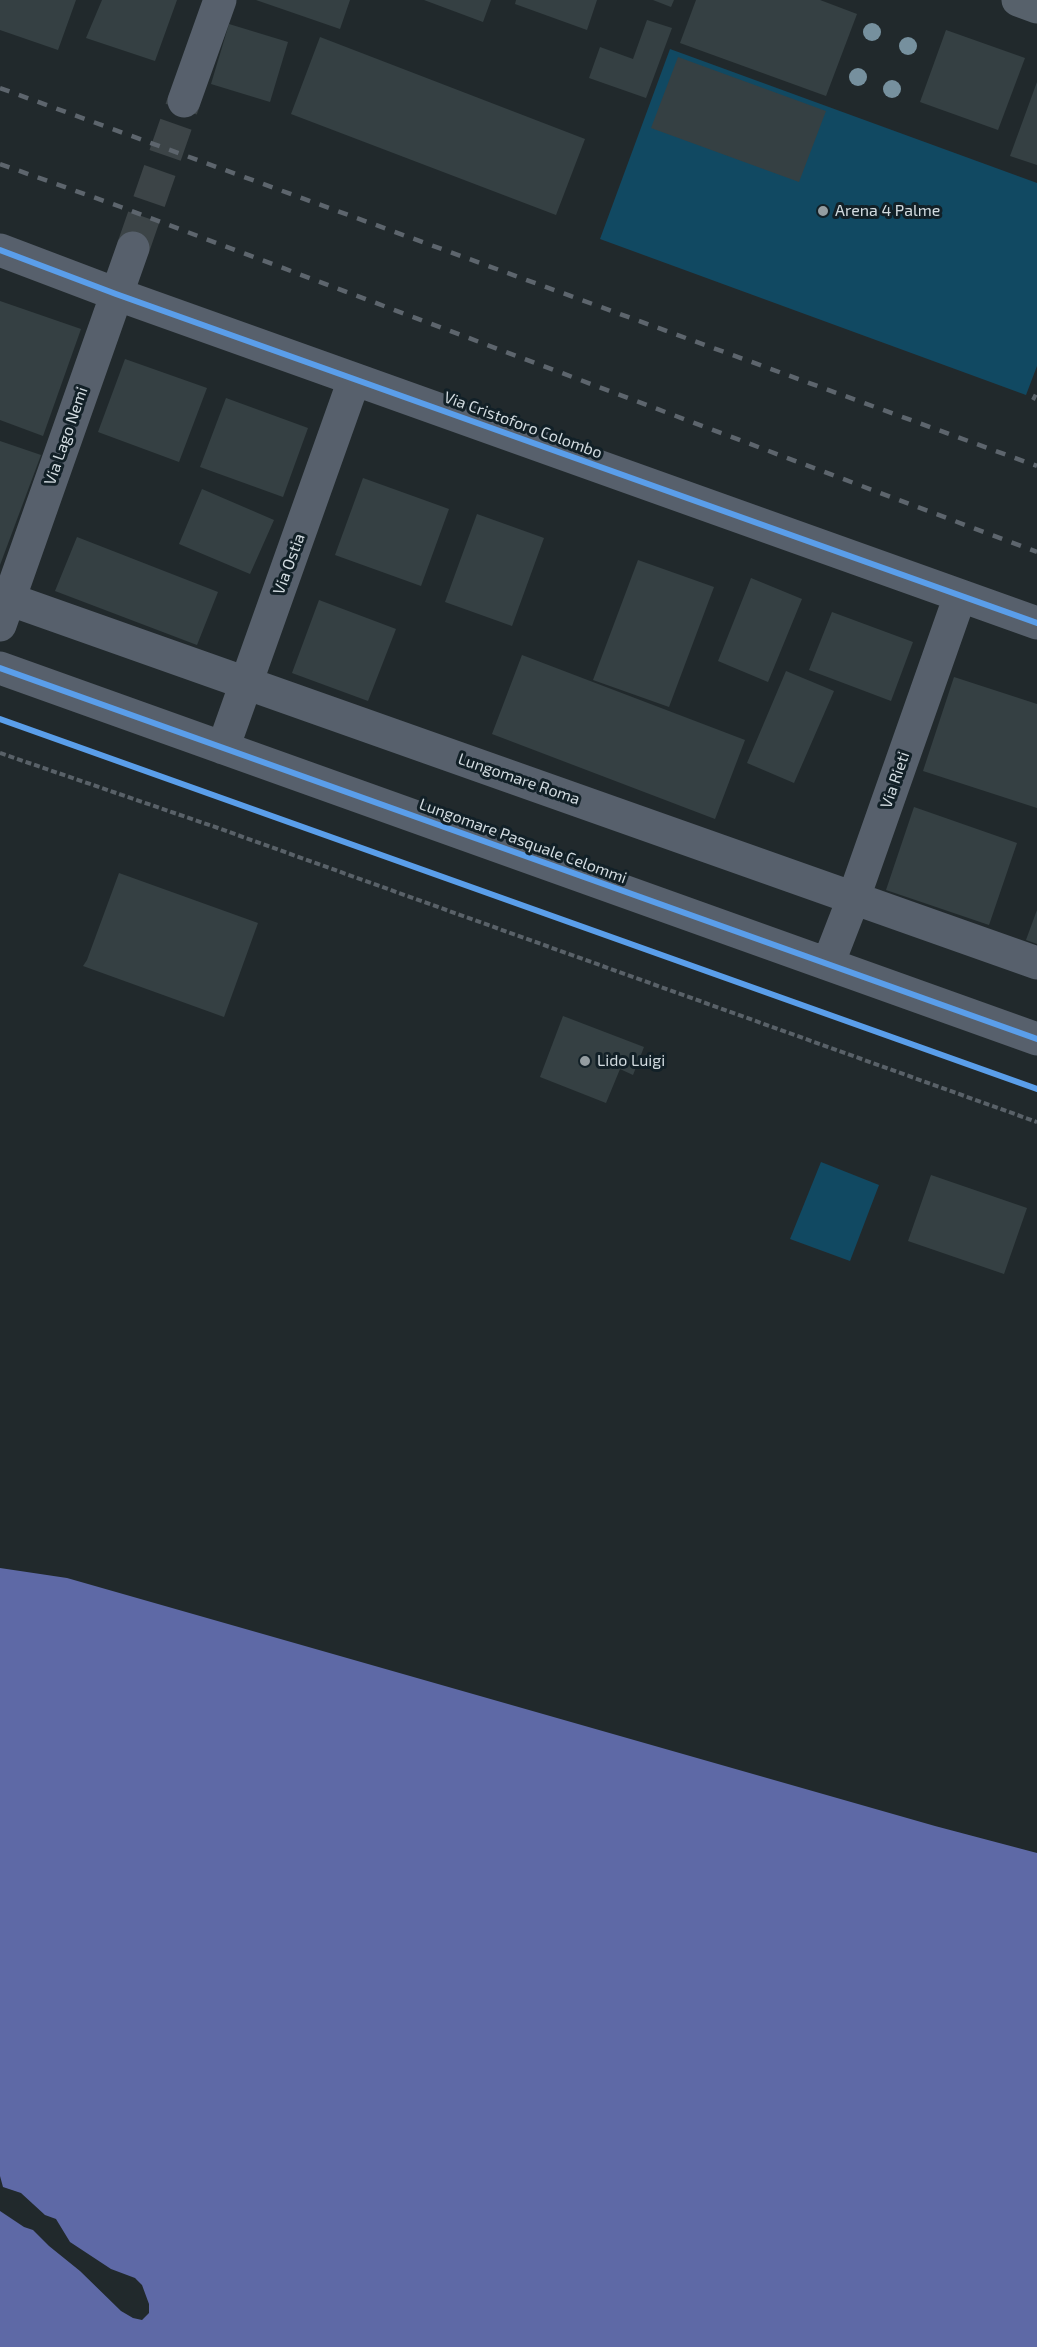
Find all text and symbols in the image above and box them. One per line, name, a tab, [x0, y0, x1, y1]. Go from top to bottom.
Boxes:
place label: Arena 4 Palme	[835, 201, 940, 221]
marker: Arena 4 Palme	[816, 204, 830, 218]
street label: Via Lago Nemi	[40, 384, 92, 488]
street label: Via Cristoforo Colombo	[441, 387, 605, 463]
street label: Via Ostia	[269, 531, 309, 597]
street label: Lungomare Roma	[456, 749, 582, 809]
street label: Via Rieti	[876, 749, 914, 811]
street label: Lungomare Pasquale Celommi	[417, 794, 629, 888]
place label: Lido Luigi	[597, 1051, 665, 1071]
marker: Lido Luigi	[578, 1054, 592, 1068]

